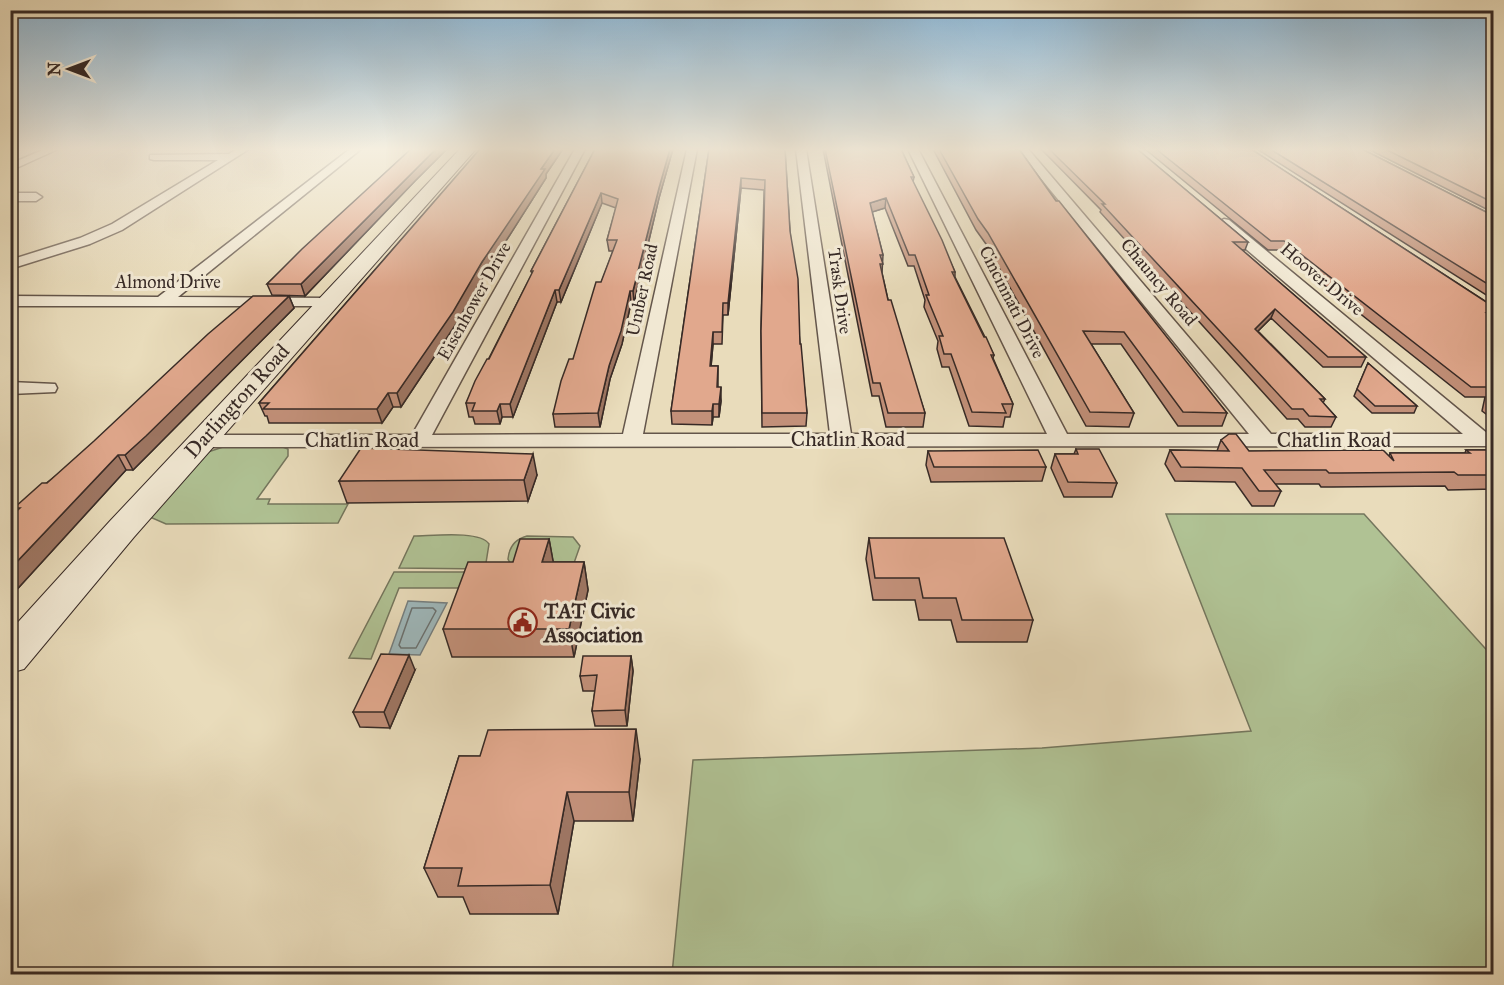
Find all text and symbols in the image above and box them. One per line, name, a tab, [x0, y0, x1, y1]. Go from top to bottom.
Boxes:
north arrow	[39, 39, 99, 99]
text: N	[45, 62, 64, 76]
street label: Chauncy Road	[1116, 234, 1202, 330]
street label: Eisenhower Drive	[432, 238, 516, 364]
street label: Hoover Drive	[1276, 238, 1368, 320]
street label: Umber Road	[621, 242, 663, 338]
street label: Cincinnati Drive	[974, 242, 1050, 362]
street label: Trask Drive	[823, 247, 857, 335]
street label: Almond Drive	[114, 271, 221, 293]
street label: Darlington Road	[179, 338, 295, 463]
street label: Chatlin Road	[791, 426, 906, 452]
street label: Chatlin Road	[305, 427, 420, 453]
street label: Chatlin Road	[1277, 427, 1392, 453]
place label: TAT Civic Association	[542, 598, 644, 648]
public building icon: TAT Civic Association	[507, 607, 539, 639]

